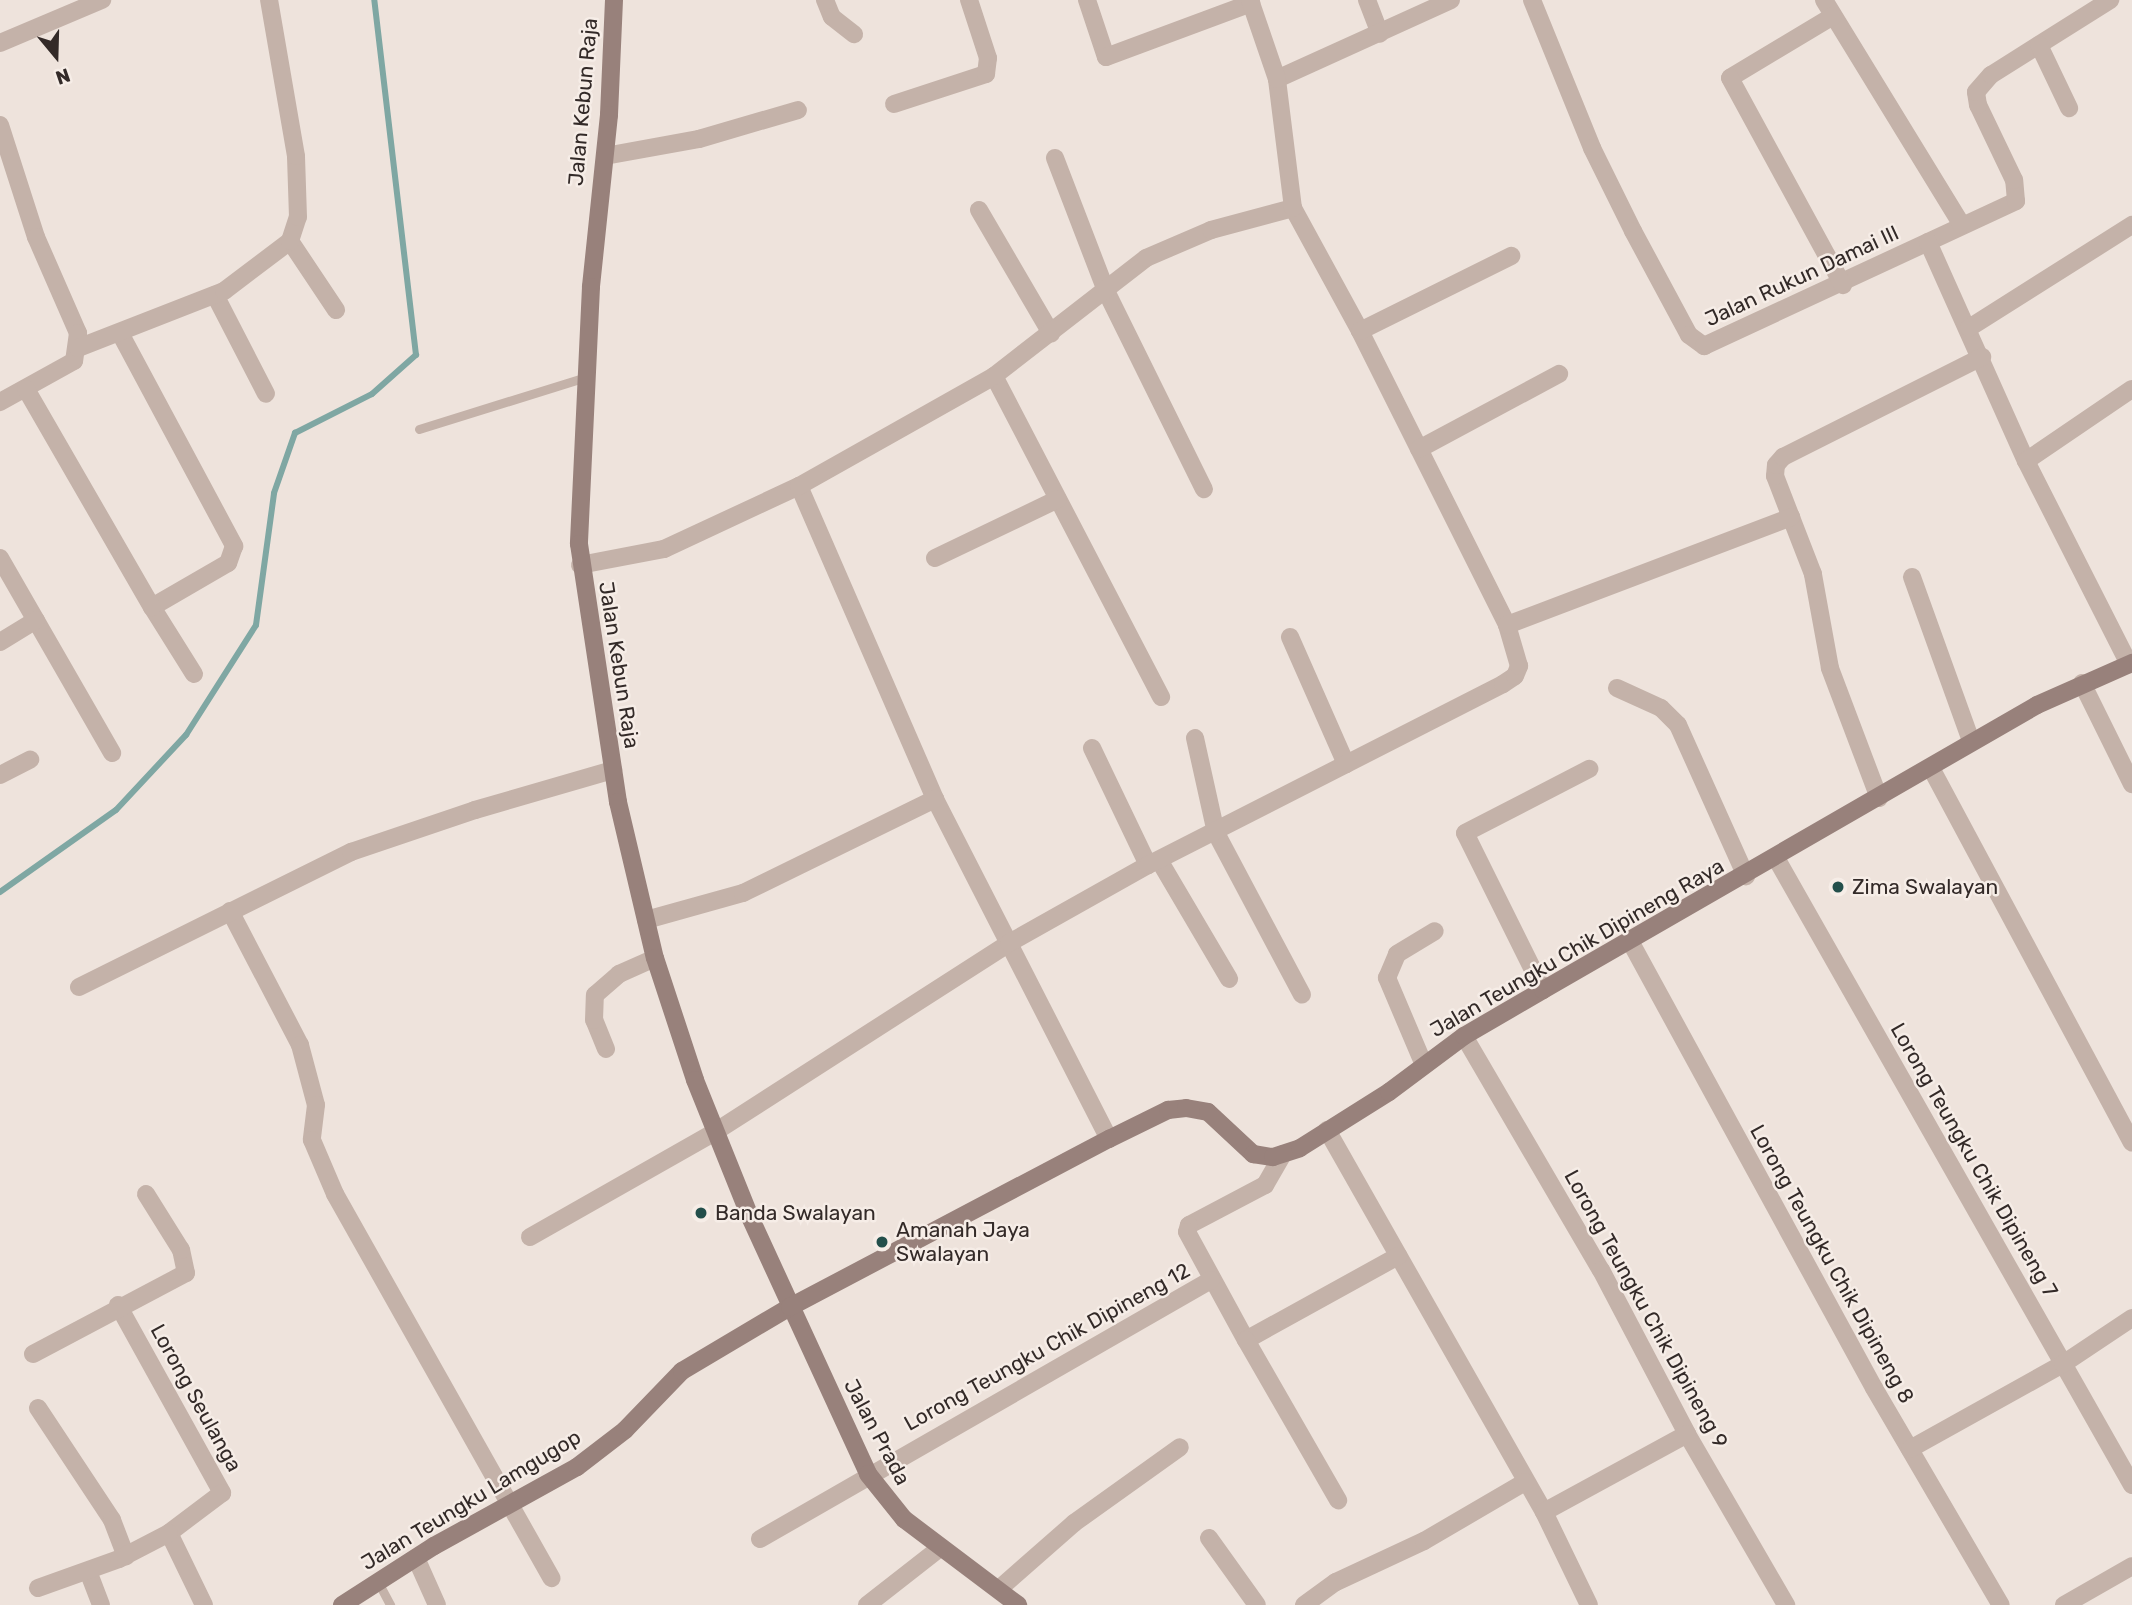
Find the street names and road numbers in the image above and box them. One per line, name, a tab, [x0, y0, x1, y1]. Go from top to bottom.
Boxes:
street label: Jalan Kebun Raja	[563, 17, 603, 187]
street label: Jalan Rukun Damai III	[1701, 220, 1903, 332]
street label: Jalan Kebun Raja	[593, 580, 645, 750]
street label: Jalan Teungku Chik Dipineng Raya	[1425, 853, 1729, 1043]
street label: Lorong Teungku Chik Dipineng 7	[1885, 1018, 2063, 1302]
street label: Lorong Teungku Chik Dipineng 8	[1744, 1120, 1920, 1408]
street label: Lorong Teungku Chik Dipineng 9	[1559, 1165, 1733, 1453]
street label: Lorong Teungku Chik Dipineng 12	[899, 1258, 1195, 1436]
street label: Lorong Seulanga	[145, 1320, 247, 1476]
street label: Jalan Prada	[839, 1375, 915, 1489]
street label: Jalan Teungku Lamgugop	[356, 1424, 586, 1576]

